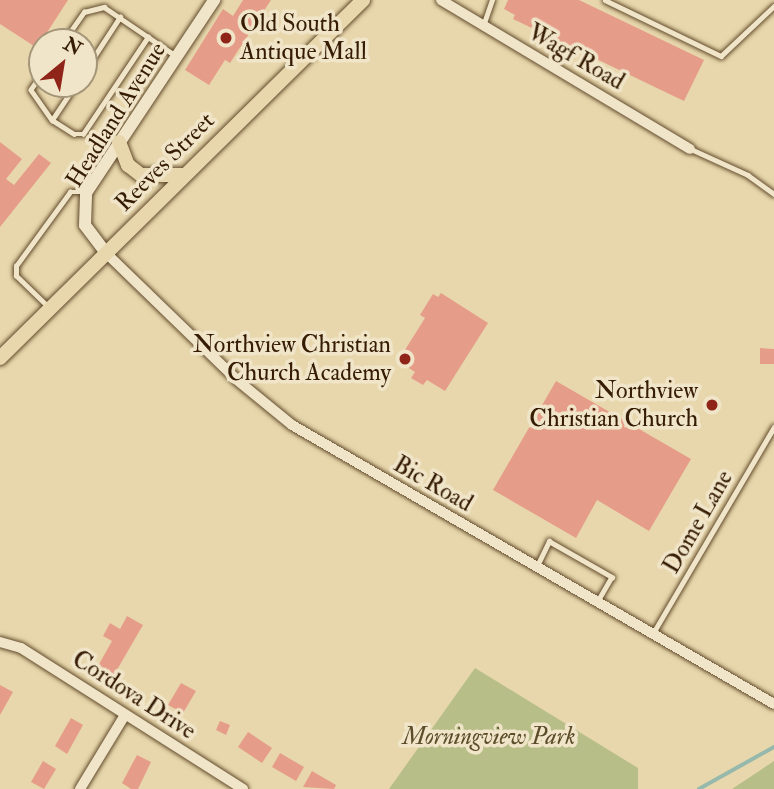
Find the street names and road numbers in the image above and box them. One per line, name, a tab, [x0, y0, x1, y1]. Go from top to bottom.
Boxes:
street label: Wagf Road	[522, 18, 630, 96]
street label: Headland Avenue	[60, 37, 172, 193]
street label: Reeves Street	[109, 106, 221, 218]
street label: Bic Road	[388, 450, 478, 518]
street label: Dome Lane	[657, 465, 739, 579]
street label: Cordova Drive	[67, 644, 201, 746]

